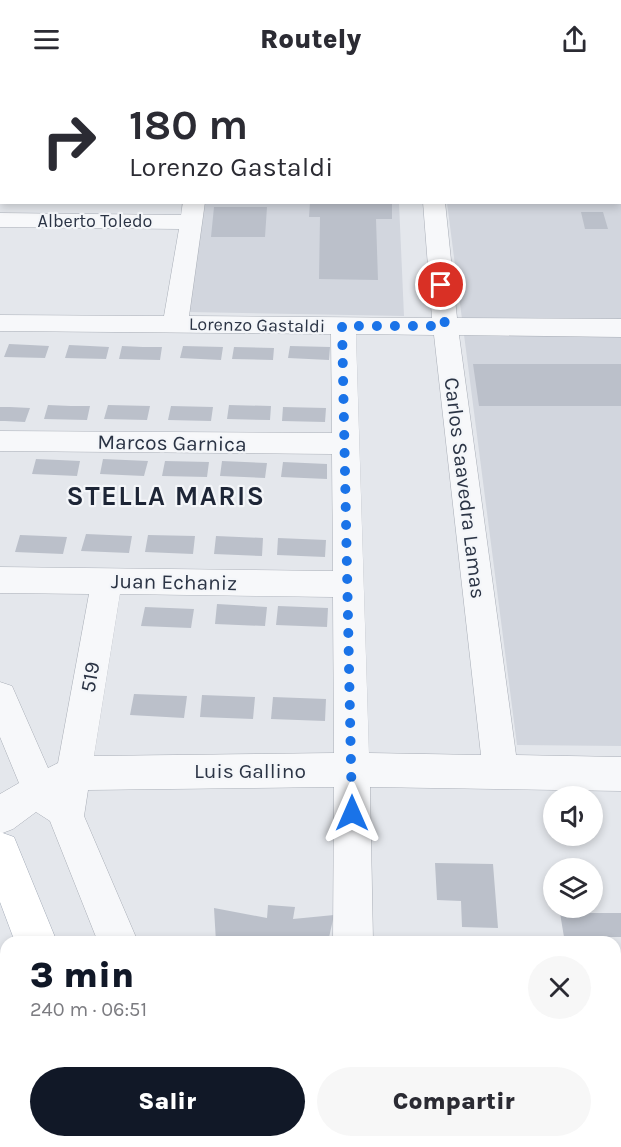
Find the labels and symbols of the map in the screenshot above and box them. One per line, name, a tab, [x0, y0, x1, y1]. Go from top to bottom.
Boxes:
street label: Alberto Toledo	[38, 210, 152, 232]
pin	[415, 259, 466, 310]
street label: Lorenzo Gastaldi	[189, 313, 325, 337]
street label: Carlos Saavedra Lamas	[440, 376, 490, 600]
street label: Marcos Garnica	[97, 430, 247, 456]
district label: STELLA MARIS	[66, 480, 266, 512]
street label: Juan Echaniz	[111, 569, 237, 595]
street label: 519	[75, 660, 105, 694]
street label: Luis Gallino	[194, 759, 306, 783]
position arrow	[320, 781, 384, 845]

